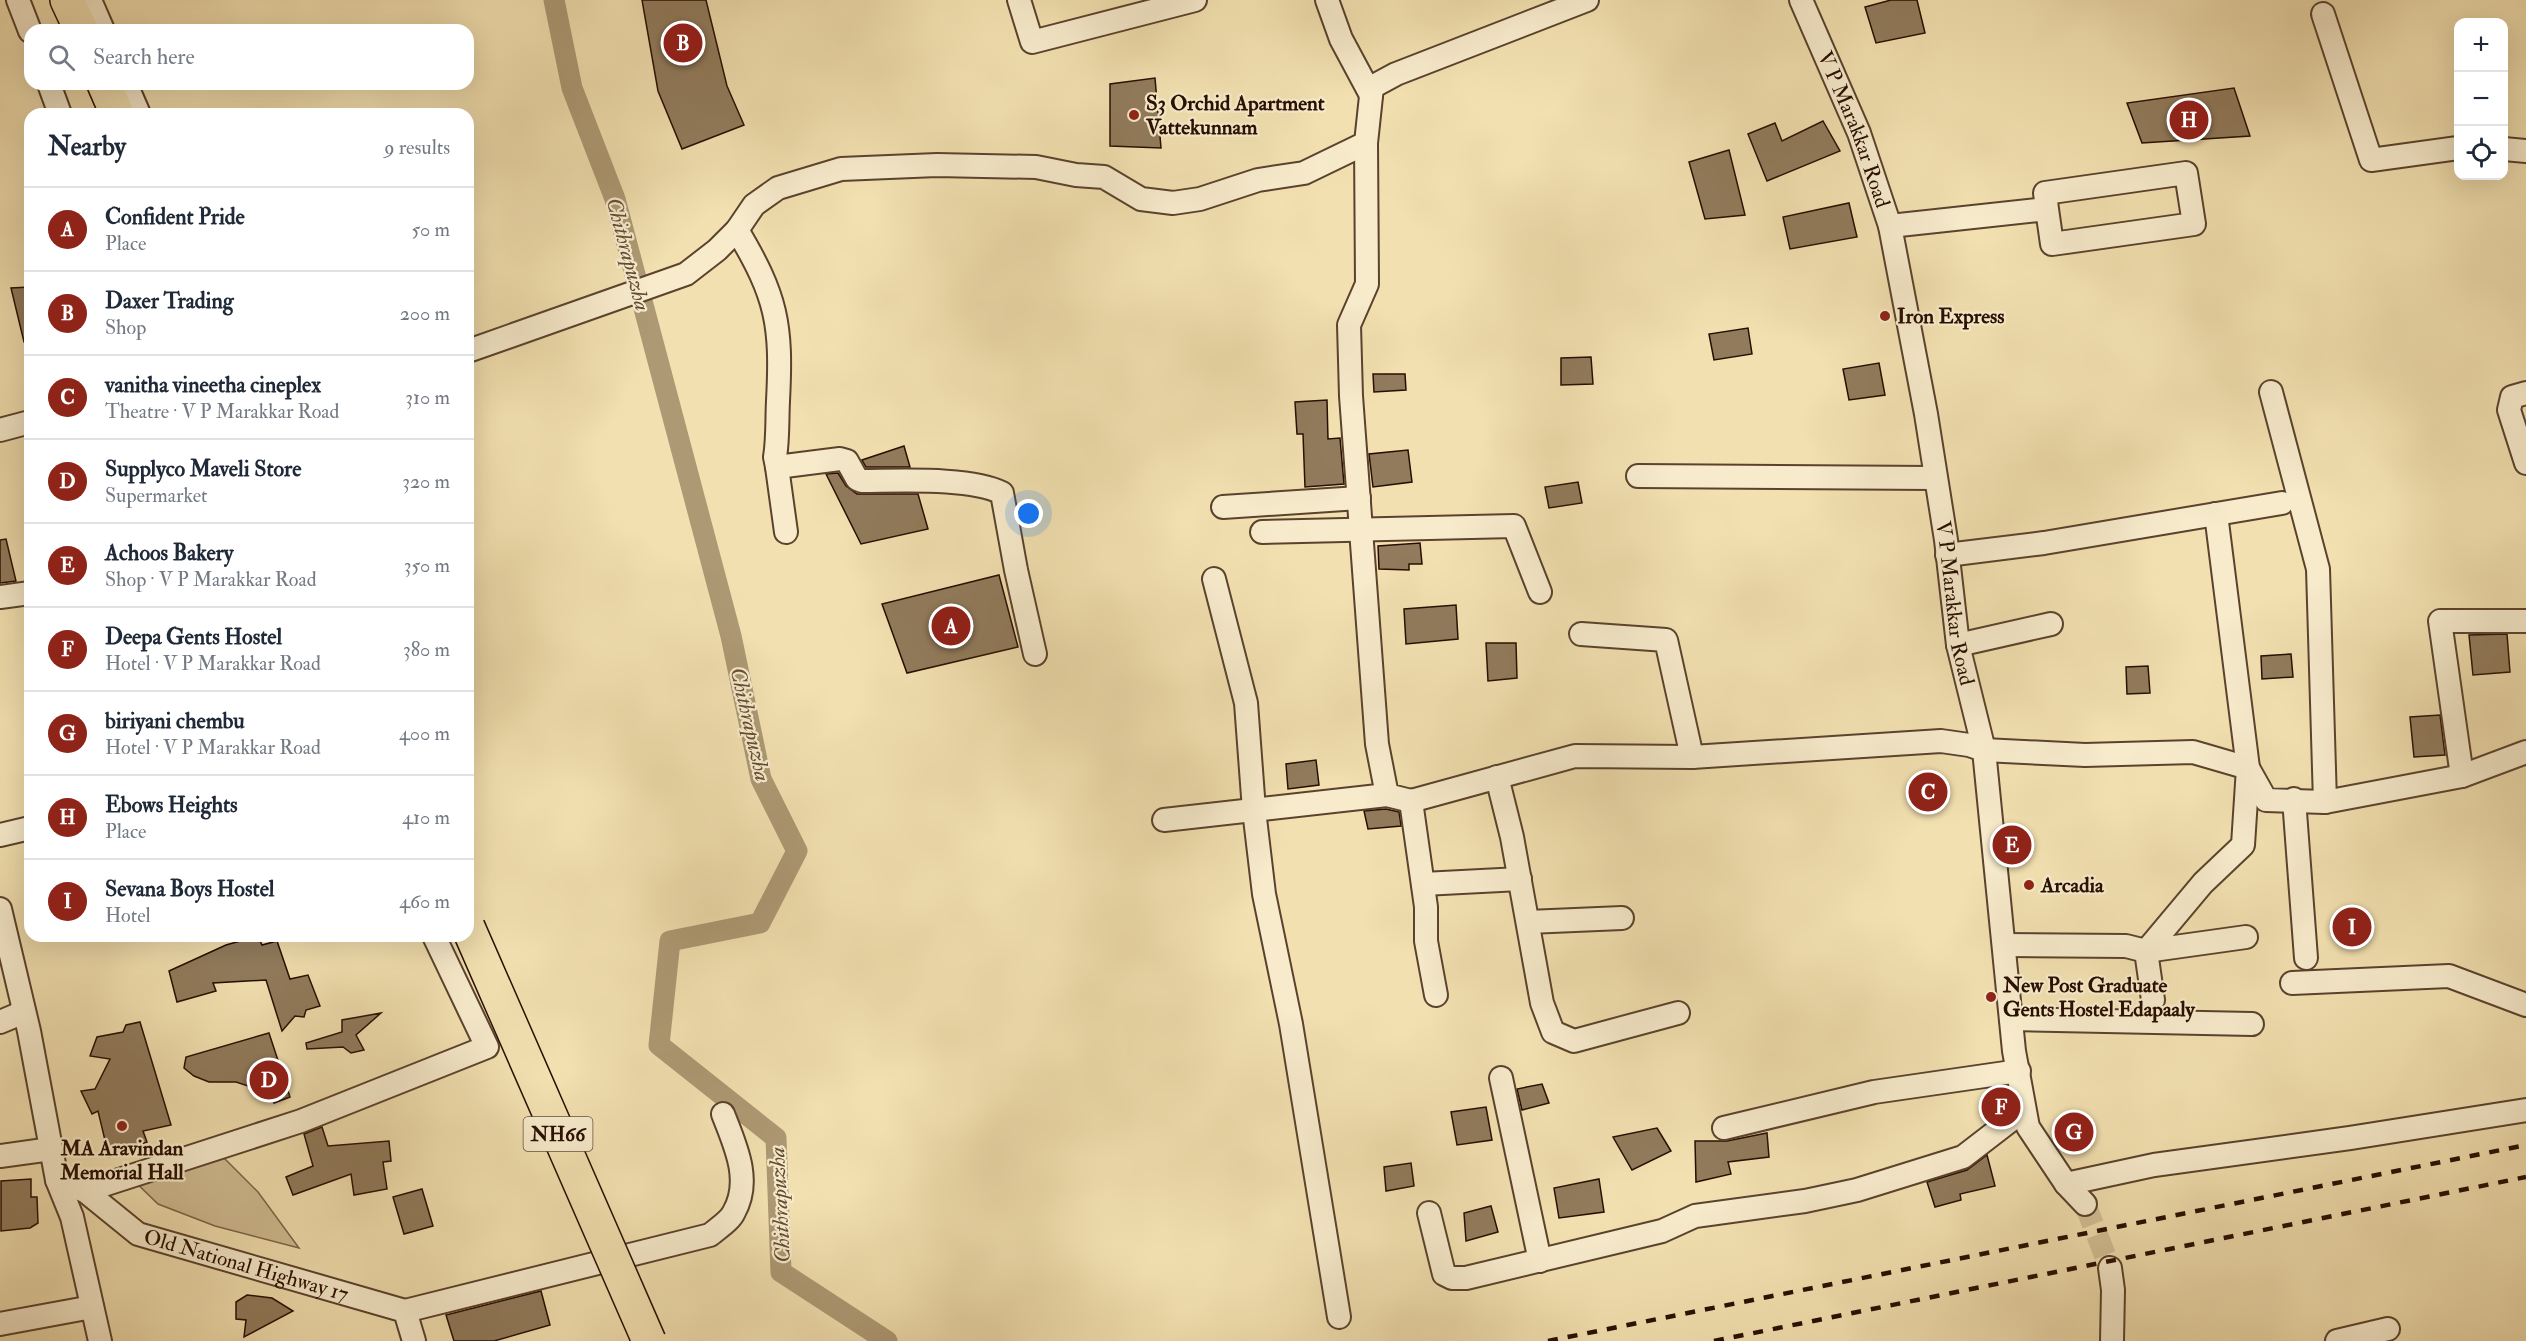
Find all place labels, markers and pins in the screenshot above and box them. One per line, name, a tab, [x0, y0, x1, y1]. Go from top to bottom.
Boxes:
pin: B	[664, 20, 702, 66]
place label: S3 Orchid Apartment Vattekunnam	[1145, 90, 1325, 141]
pin: H	[2170, 98, 2208, 142]
marker: S3 Orchid Apartment Vattekunnam	[1127, 108, 1141, 122]
place label: Iron Express	[1897, 303, 2005, 330]
marker: Iron Express	[1878, 309, 1892, 323]
pin: A	[932, 604, 970, 648]
pin: C	[1908, 770, 1948, 814]
pin: E	[1992, 822, 2032, 868]
place label: Arcadia	[2040, 872, 2105, 899]
marker: Arcadia	[2022, 878, 2036, 892]
pin: I	[2332, 904, 2372, 950]
place label: New Post Graduate Gents Hostel Edapaaly	[2002, 972, 2195, 1023]
marker: New Post Graduate Gents Hostel Edapaaly	[1984, 990, 1998, 1004]
pin: D	[250, 1058, 288, 1102]
pin: F	[1982, 1084, 2020, 1130]
pin: G	[2054, 1110, 2094, 1154]
marker: MA Aravindan Memorial Hall	[115, 1119, 129, 1133]
place label: MA Aravindan Memorial Hall	[59, 1135, 184, 1186]

